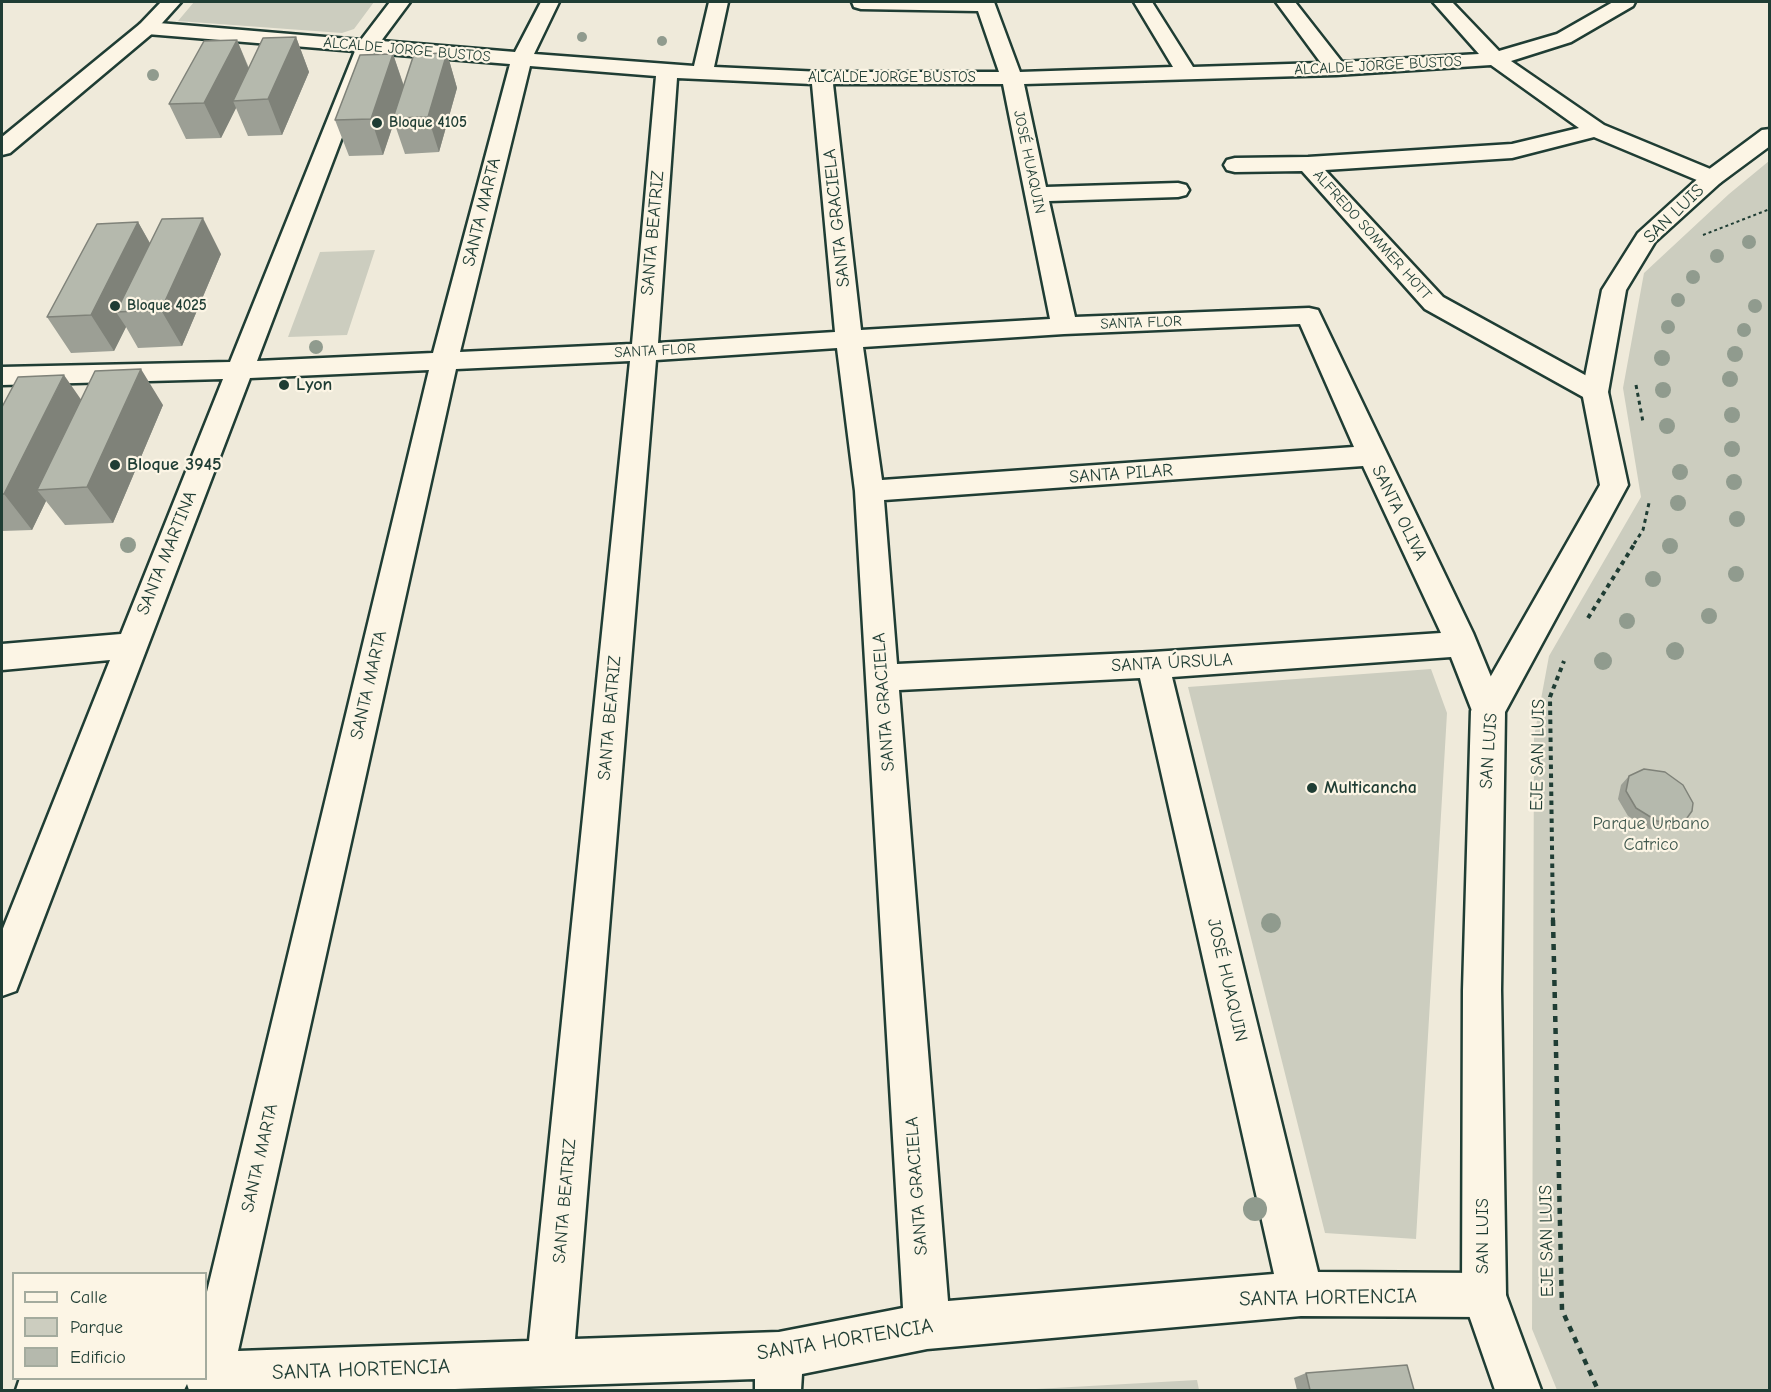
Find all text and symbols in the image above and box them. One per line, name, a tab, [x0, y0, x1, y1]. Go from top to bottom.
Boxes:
street label: ALCALDE JORGE BUSTOS	[323, 34, 491, 66]
street label: ALCALDE JORGE BUSTOS	[1294, 53, 1462, 79]
street label: ALCALDE JORGE BUSTOS	[808, 69, 976, 87]
street label: JOSÉ HUAQUIN	[1009, 109, 1049, 215]
place label: Bloque 4105	[389, 114, 467, 132]
marker: Bloque 4105	[370, 116, 384, 130]
street label: SANTA GRACIELA	[819, 148, 855, 288]
street label: SANTA MARTA	[458, 155, 506, 269]
street label: ALFREDO SOMMER HOTT	[1309, 166, 1435, 304]
street label: SANTA BEATRIZ	[637, 170, 669, 296]
street label: SAN LUIS	[1639, 180, 1709, 248]
place label: Bloque 4025	[127, 297, 207, 315]
marker: Bloque 4025	[108, 299, 122, 313]
street label: SANTA FLOR	[1100, 313, 1182, 333]
street label: SANTA FLOR	[614, 340, 696, 362]
place label: Lyon	[296, 374, 332, 396]
marker: Lyon	[277, 378, 291, 392]
place label: Bloque 3945	[127, 454, 222, 476]
marker: Bloque 3945	[108, 458, 122, 472]
street label: SANTA PILAR	[1068, 460, 1174, 488]
street label: SANTA OLIVA	[1367, 462, 1431, 564]
street label: SANTA MARTINA	[132, 488, 202, 618]
street label: SANTA MARTA	[346, 628, 392, 742]
street label: SANTA GRACIELA	[868, 632, 900, 772]
street label: SANTA ÚRSULA	[1111, 649, 1233, 677]
street label: SANTA BEATRIZ	[594, 655, 626, 781]
street label: EJE SAN LUIS	[1526, 699, 1550, 811]
street label: SAN LUIS	[1476, 712, 1502, 790]
place label: Multicancha	[1324, 777, 1417, 799]
marker: Multicancha	[1305, 781, 1319, 795]
park label: Parque Urbano Catrico	[1593, 813, 1709, 856]
street label: JOSÉ HUAQUIN	[1202, 916, 1252, 1044]
street label: SANTA MARTA	[237, 1101, 283, 1215]
street label: SANTA GRACIELA	[901, 1116, 933, 1256]
street label: SANTA BEATRIZ	[549, 1138, 581, 1264]
street label: EJE SAN LUIS	[1535, 1185, 1559, 1297]
street label: SAN LUIS	[1472, 1198, 1494, 1274]
legend	[12, 1272, 207, 1380]
street label: SANTA HORTENCIA	[1239, 1284, 1417, 1312]
text: Calle	[70, 1287, 107, 1308]
street label: SANTA HORTENCIA	[755, 1314, 935, 1366]
text: Parque	[70, 1317, 123, 1338]
text: Edificio	[70, 1347, 126, 1368]
street label: SANTA HORTENCIA	[272, 1354, 450, 1386]

